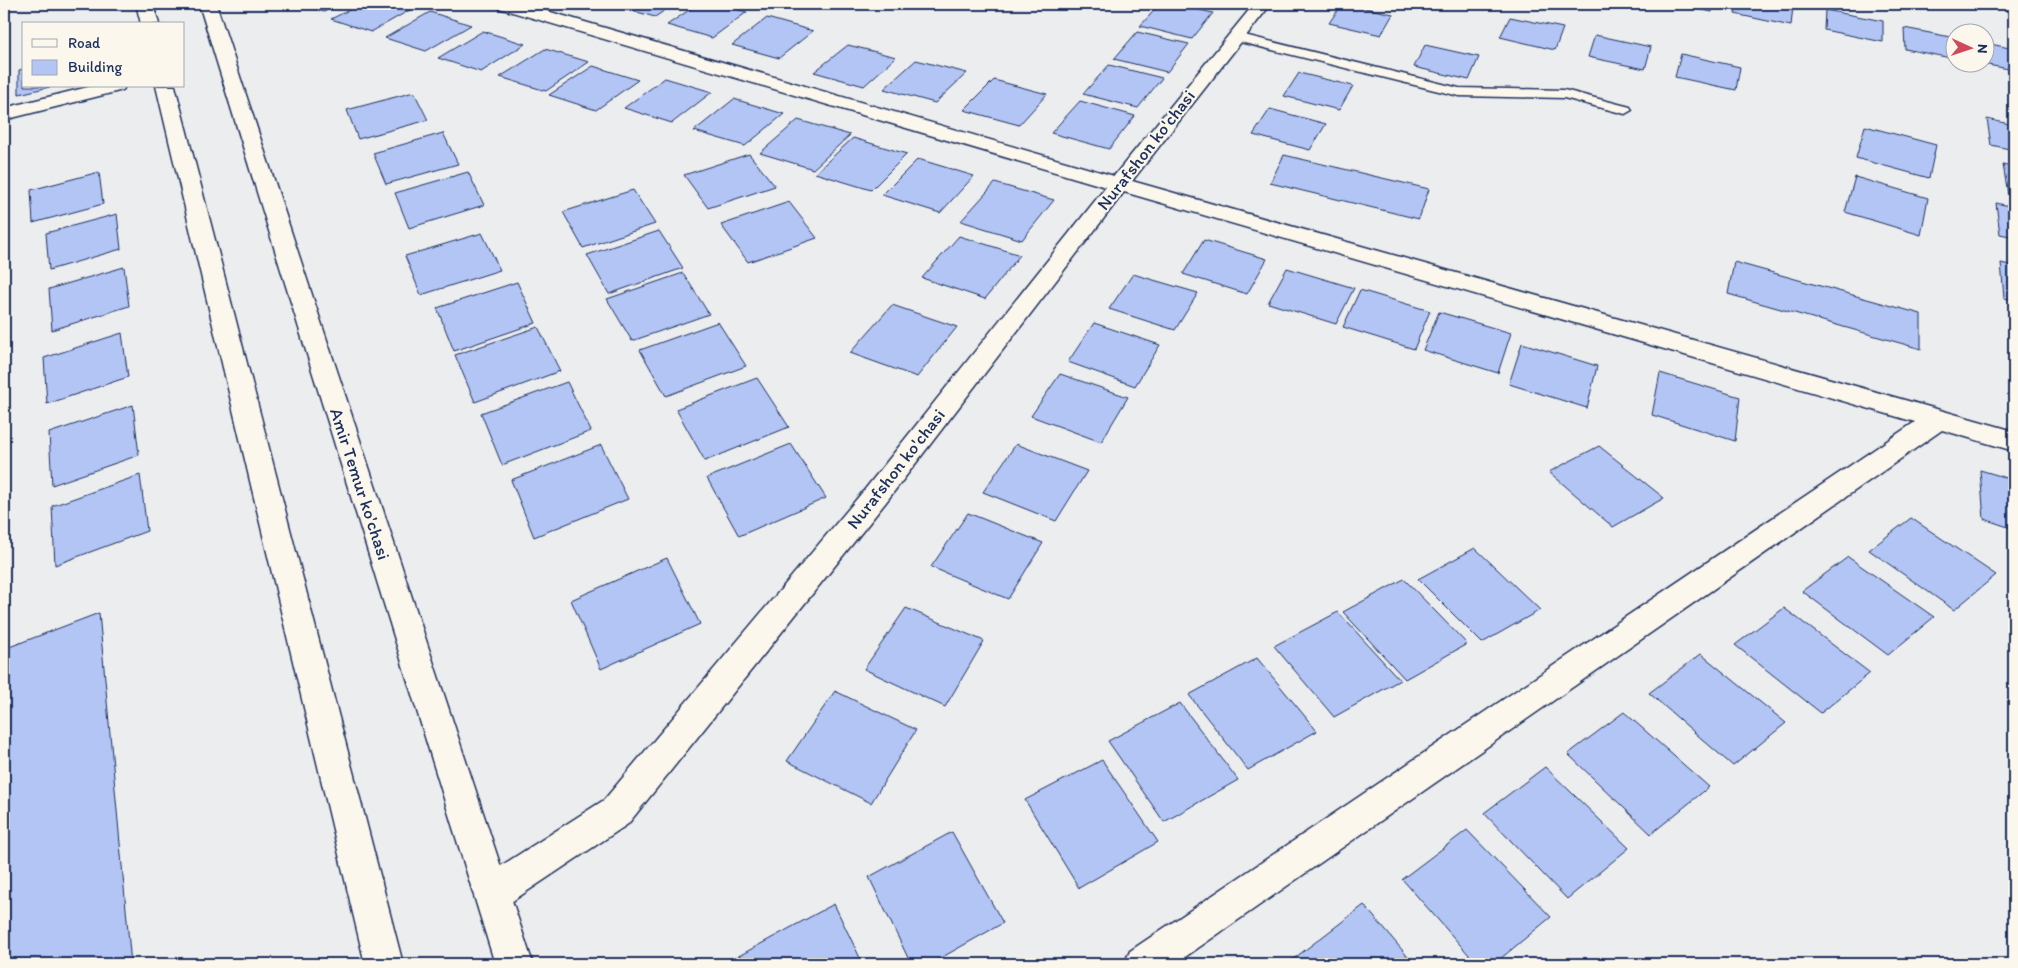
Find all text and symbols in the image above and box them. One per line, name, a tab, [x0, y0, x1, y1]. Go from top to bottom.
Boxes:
legend	[22, 22, 185, 88]
north arrow	[1946, 22, 1996, 72]
text: Road	[68, 34, 101, 52]
text: N	[1974, 43, 1991, 54]
text: Building	[68, 58, 122, 76]
street label: Nurafshon ko'chasi	[1092, 85, 1200, 215]
street label: Nurafshon ko'chasi	[842, 404, 950, 534]
street label: Amir Temur ko'chasi	[325, 405, 395, 563]

